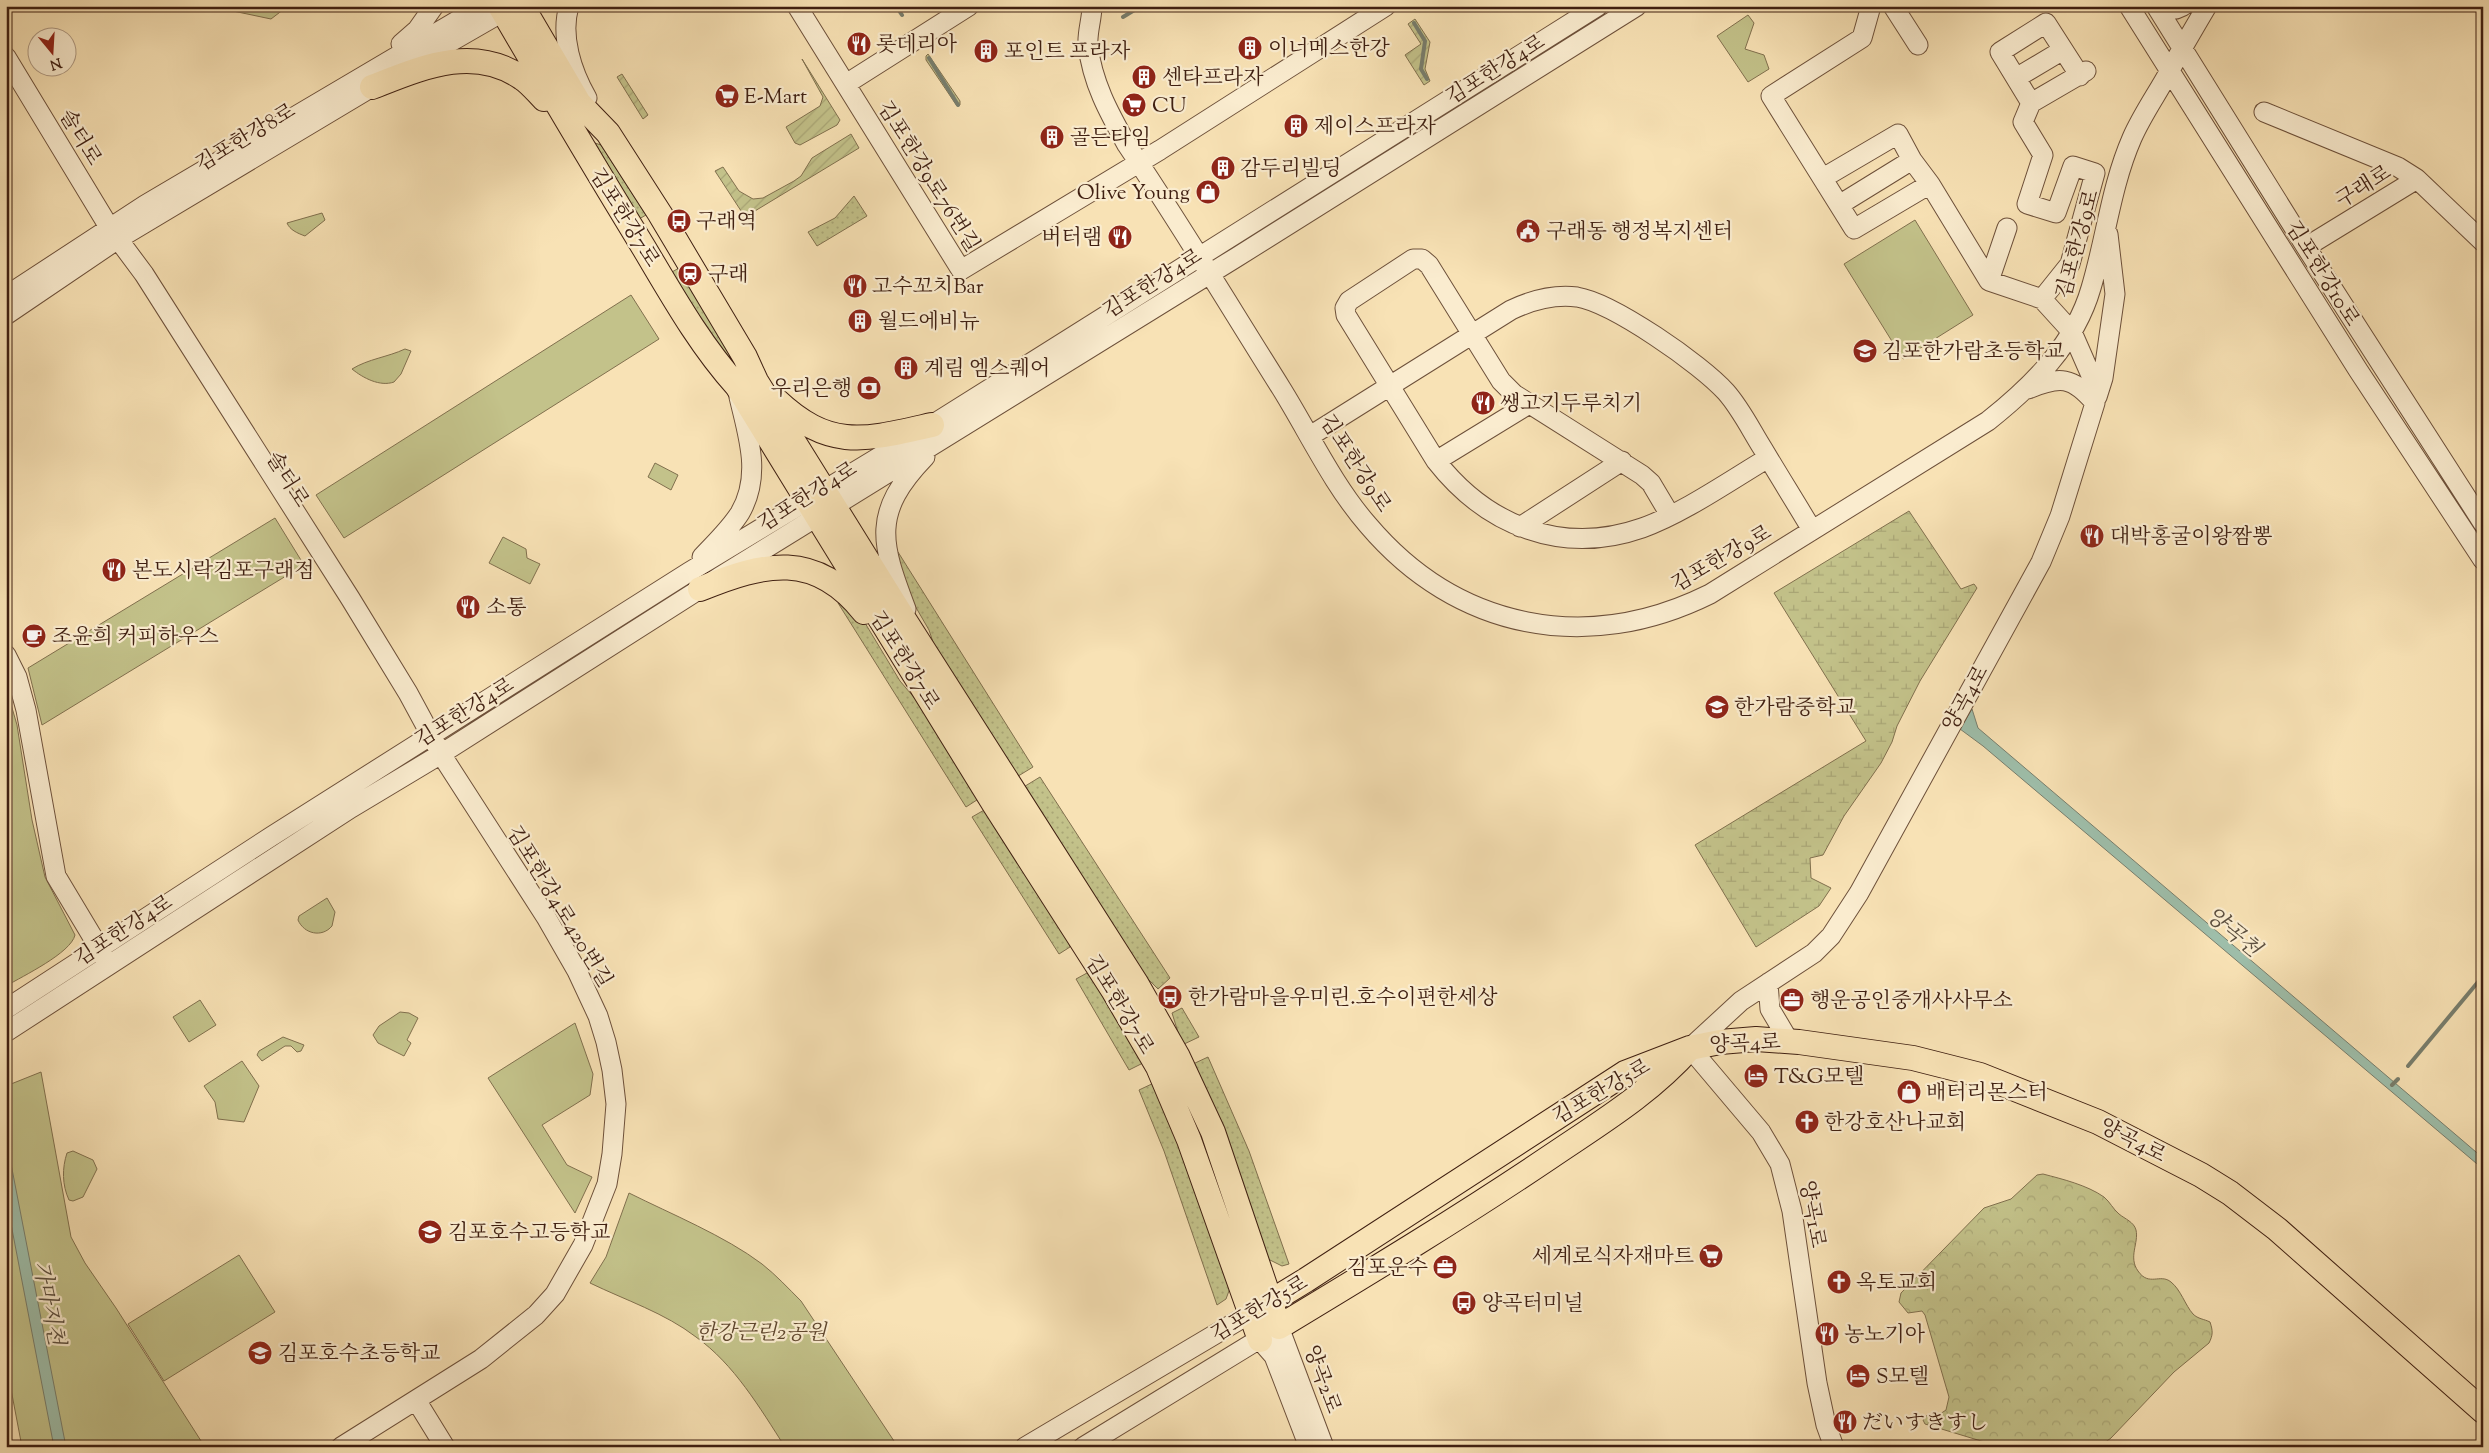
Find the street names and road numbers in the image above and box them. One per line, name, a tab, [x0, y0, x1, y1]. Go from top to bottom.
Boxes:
street label: 김포한강4로	[1441, 28, 1552, 113]
street label: 김포한강9로76번길	[869, 96, 986, 258]
street label: 김포한강8로	[190, 97, 302, 180]
street label: 솔터로	[51, 104, 108, 172]
street label: 구래로	[2330, 159, 2398, 217]
street label: 김포한강7로	[581, 163, 666, 273]
street label: 김포한강9로	[2050, 187, 2108, 302]
street label: 김포한강10로	[2277, 215, 2366, 333]
street label: 김포한강4로	[1098, 242, 1209, 327]
street label: 김포한강9로	[1311, 409, 1397, 519]
street label: 솔터로	[257, 446, 315, 514]
street label: 김포한강4로	[753, 455, 864, 540]
street label: 김포한강9로	[1666, 519, 1778, 601]
street label: 김포한강7로	[861, 606, 946, 716]
street label: 양곡4로	[1936, 660, 1997, 737]
street label: 김포한강4로	[410, 671, 521, 756]
street label: 김포한강4로420번길	[498, 820, 619, 994]
street label: 김포한강4로	[69, 889, 179, 975]
street label: 김포한강7로	[1077, 949, 1160, 1061]
street label: 양곡4로	[1709, 1028, 1782, 1062]
street label: 김포한강5로	[1547, 1053, 1657, 1133]
street label: 양곡4로	[2093, 1112, 2171, 1171]
street label: 양곡1로	[1790, 1178, 1832, 1250]
street label: 김포한강5로	[1206, 1269, 1314, 1351]
street label: 양곡2로	[1295, 1341, 1347, 1418]

